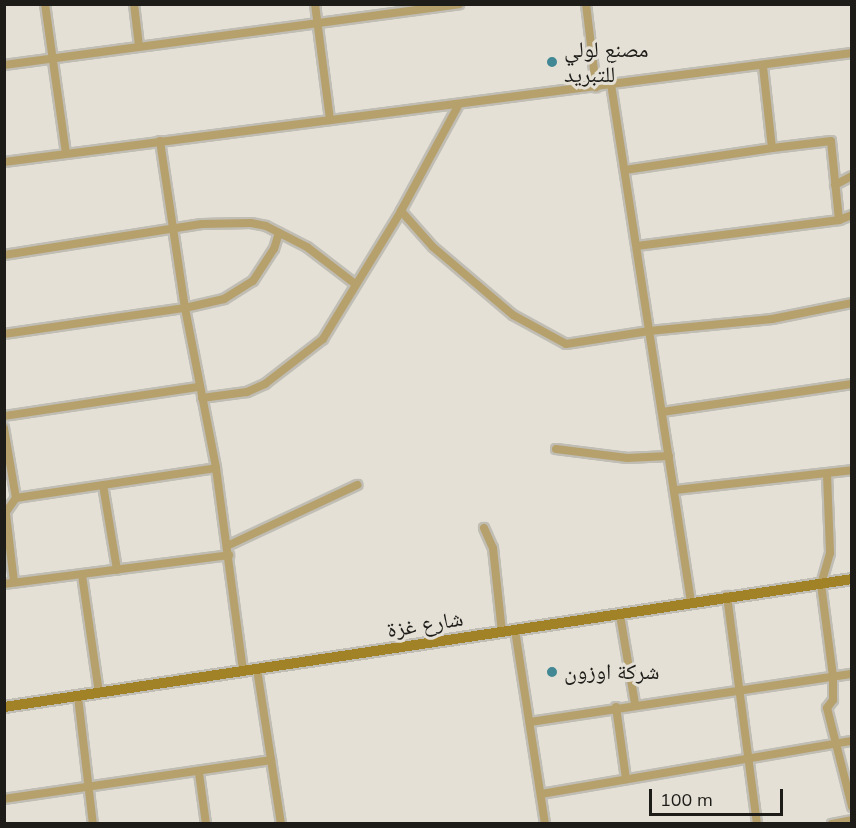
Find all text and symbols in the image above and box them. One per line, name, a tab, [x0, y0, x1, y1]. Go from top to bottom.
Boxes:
place label: مصنع لولي للتبريد	[564, 36, 649, 88]
marker: مصنع لولي للتبريد	[545, 55, 559, 69]
street label: شارع غزة	[385, 605, 465, 643]
place label: شركة اوزون	[564, 659, 659, 685]
marker: شركة اوزون	[545, 665, 559, 679]
scale bar	[652, 777, 786, 815]
text: 100 m	[660, 788, 713, 811]

